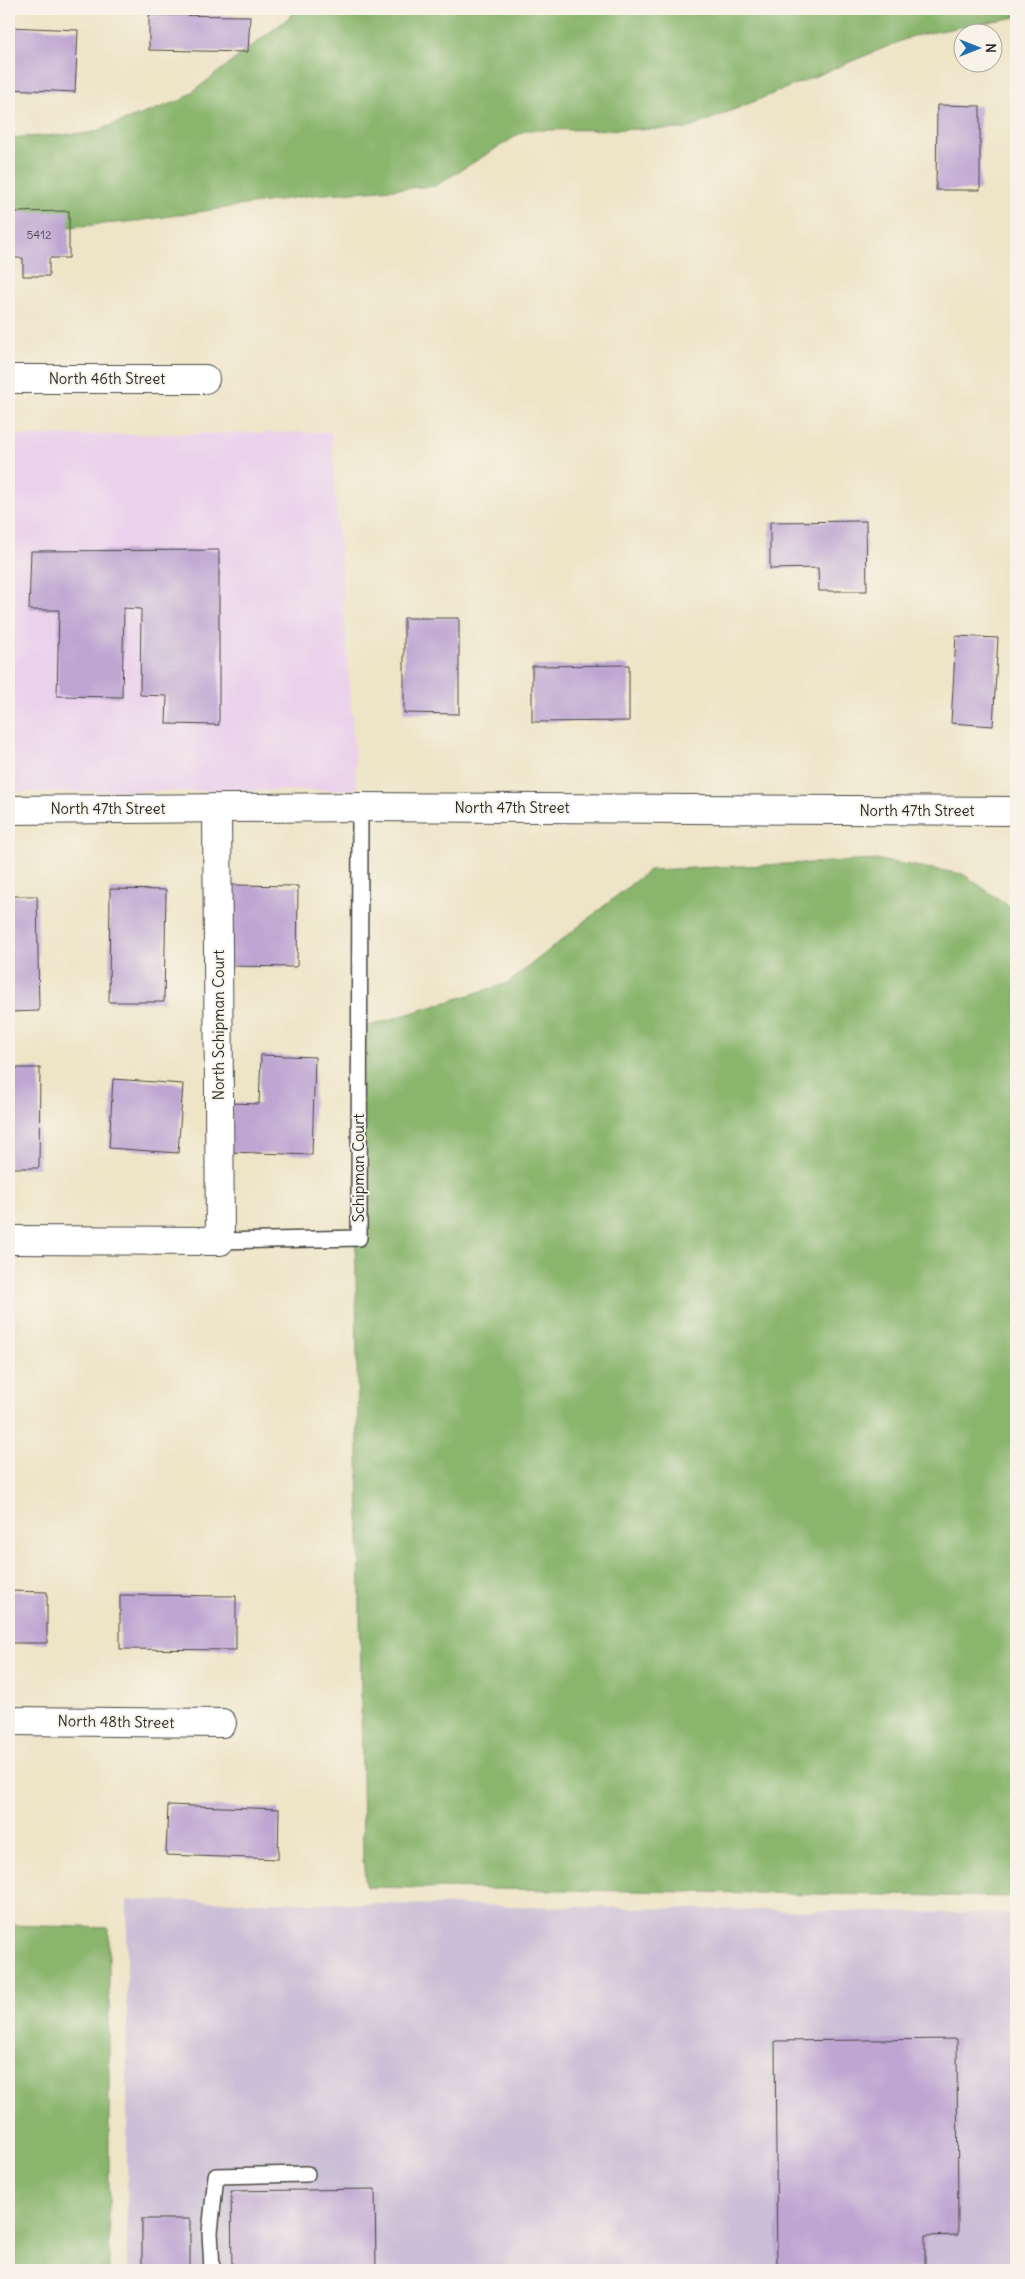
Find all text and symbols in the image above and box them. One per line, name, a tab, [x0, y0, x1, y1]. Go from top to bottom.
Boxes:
north arrow	[952, 22, 1002, 72]
text: N	[982, 43, 1000, 53]
house number: 5412	[26, 227, 52, 242]
street label: North 46th Street	[49, 369, 165, 388]
street label: North 47th Street	[454, 798, 570, 817]
street label: North 47th Street	[50, 799, 166, 818]
street label: North 47th Street	[859, 801, 975, 820]
street label: North Schipman Court	[209, 950, 228, 1100]
street label: Schipman Court	[349, 1114, 368, 1222]
street label: North 48th Street	[58, 1711, 175, 1732]

